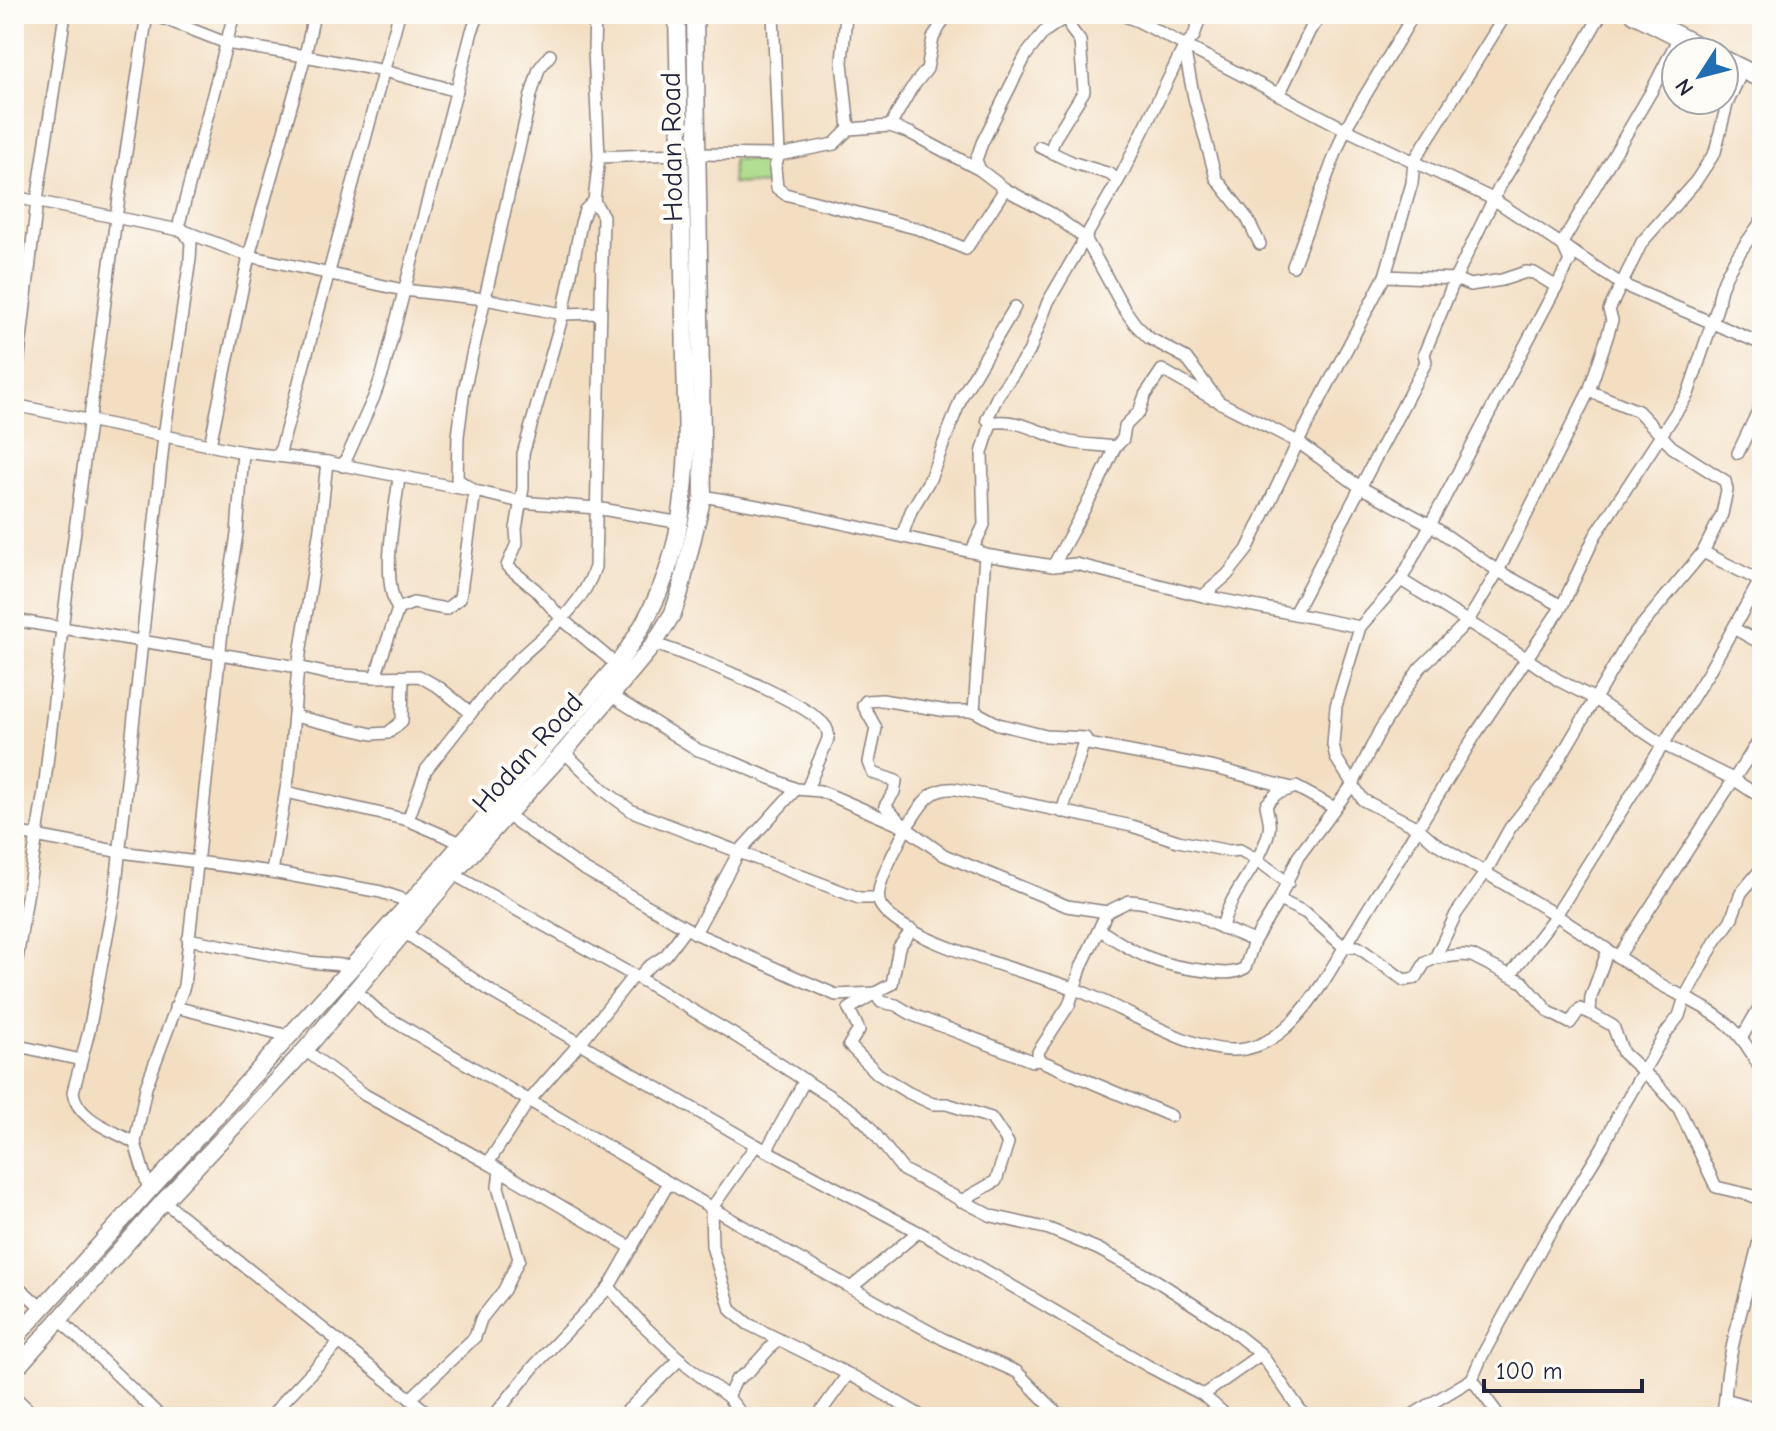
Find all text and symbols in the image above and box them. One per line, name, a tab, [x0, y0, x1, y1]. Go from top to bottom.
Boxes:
north arrow	[1660, 36, 1740, 116]
street label: Hodan Road	[655, 72, 689, 222]
text: N	[1670, 74, 1699, 101]
street label: Hodan Road	[466, 686, 590, 819]
scale bar	[1484, 1343, 1642, 1393]
text: 100 m	[1496, 1357, 1563, 1385]

